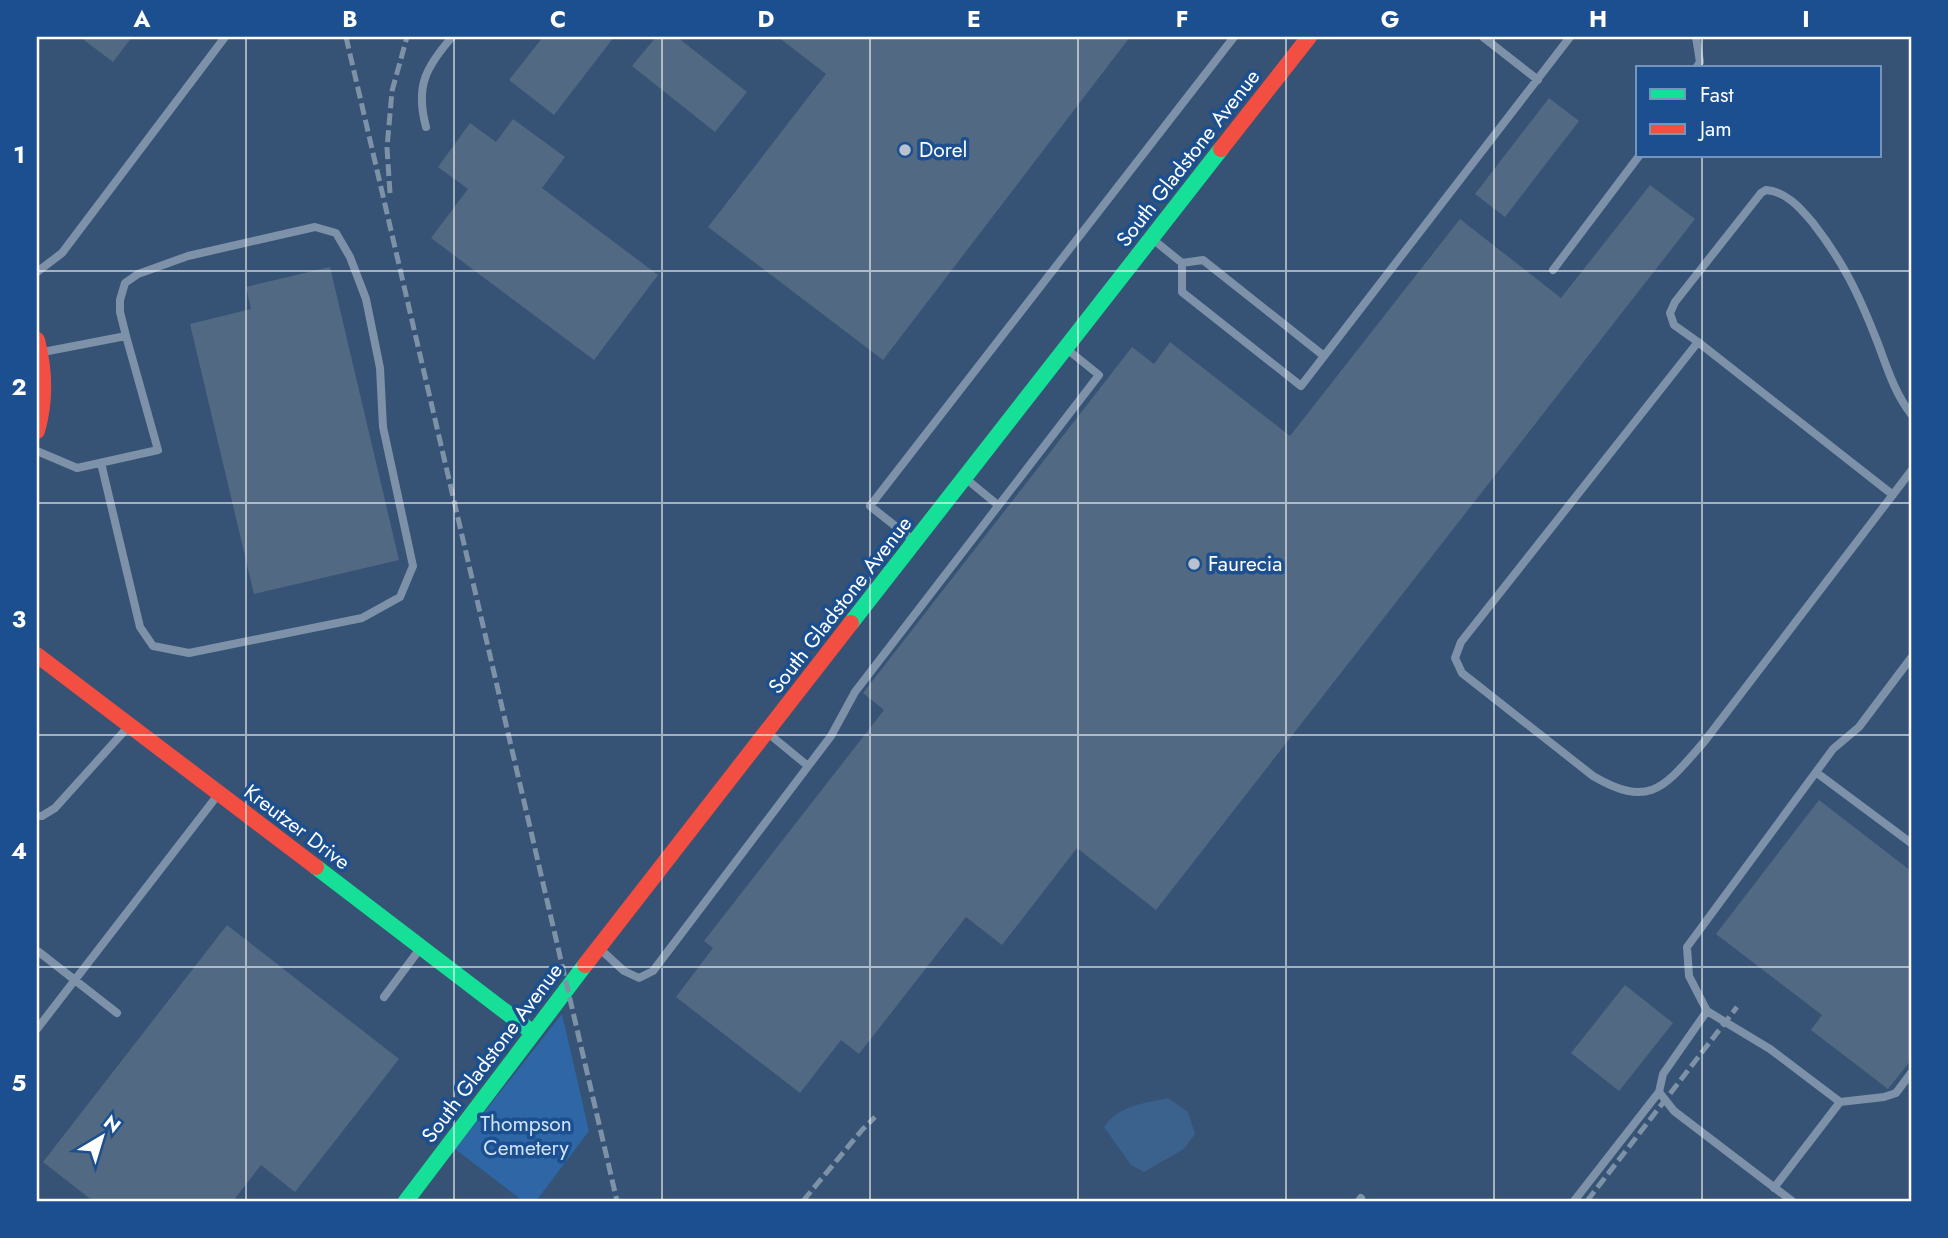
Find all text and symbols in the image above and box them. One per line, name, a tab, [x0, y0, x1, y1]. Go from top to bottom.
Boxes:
text: A	[133, 2, 151, 36]
text: B	[342, 2, 358, 36]
text: C	[550, 2, 566, 36]
text: D	[758, 2, 775, 36]
text: E	[967, 2, 981, 36]
text: F	[1176, 2, 1188, 36]
text: G	[1381, 2, 1399, 36]
text: H	[1589, 2, 1607, 36]
text: I	[1802, 2, 1810, 36]
street label: South Gladstone Avenue	[1109, 63, 1267, 253]
legend	[1636, 66, 1882, 158]
text: Fast	[1700, 80, 1733, 110]
text: Jam	[1697, 114, 1732, 144]
place label: Dorel	[919, 135, 967, 165]
text: 1	[13, 138, 25, 172]
marker: Dorel	[897, 142, 913, 158]
text: 2	[11, 370, 27, 404]
street label: South Gladstone Avenue	[761, 510, 919, 700]
place label: Faurecia	[1208, 549, 1282, 579]
marker: Faurecia	[1186, 556, 1202, 572]
text: 3	[12, 602, 26, 636]
street label: Kreutzer Drive	[238, 777, 356, 877]
text: 4	[11, 834, 27, 868]
street label: South Gladstone Avenue	[414, 957, 570, 1149]
text: 5	[12, 1066, 26, 1100]
north arrow	[66, 1102, 136, 1172]
text: N	[98, 1109, 126, 1139]
park label: Thompson Cemetery	[480, 1109, 572, 1163]

